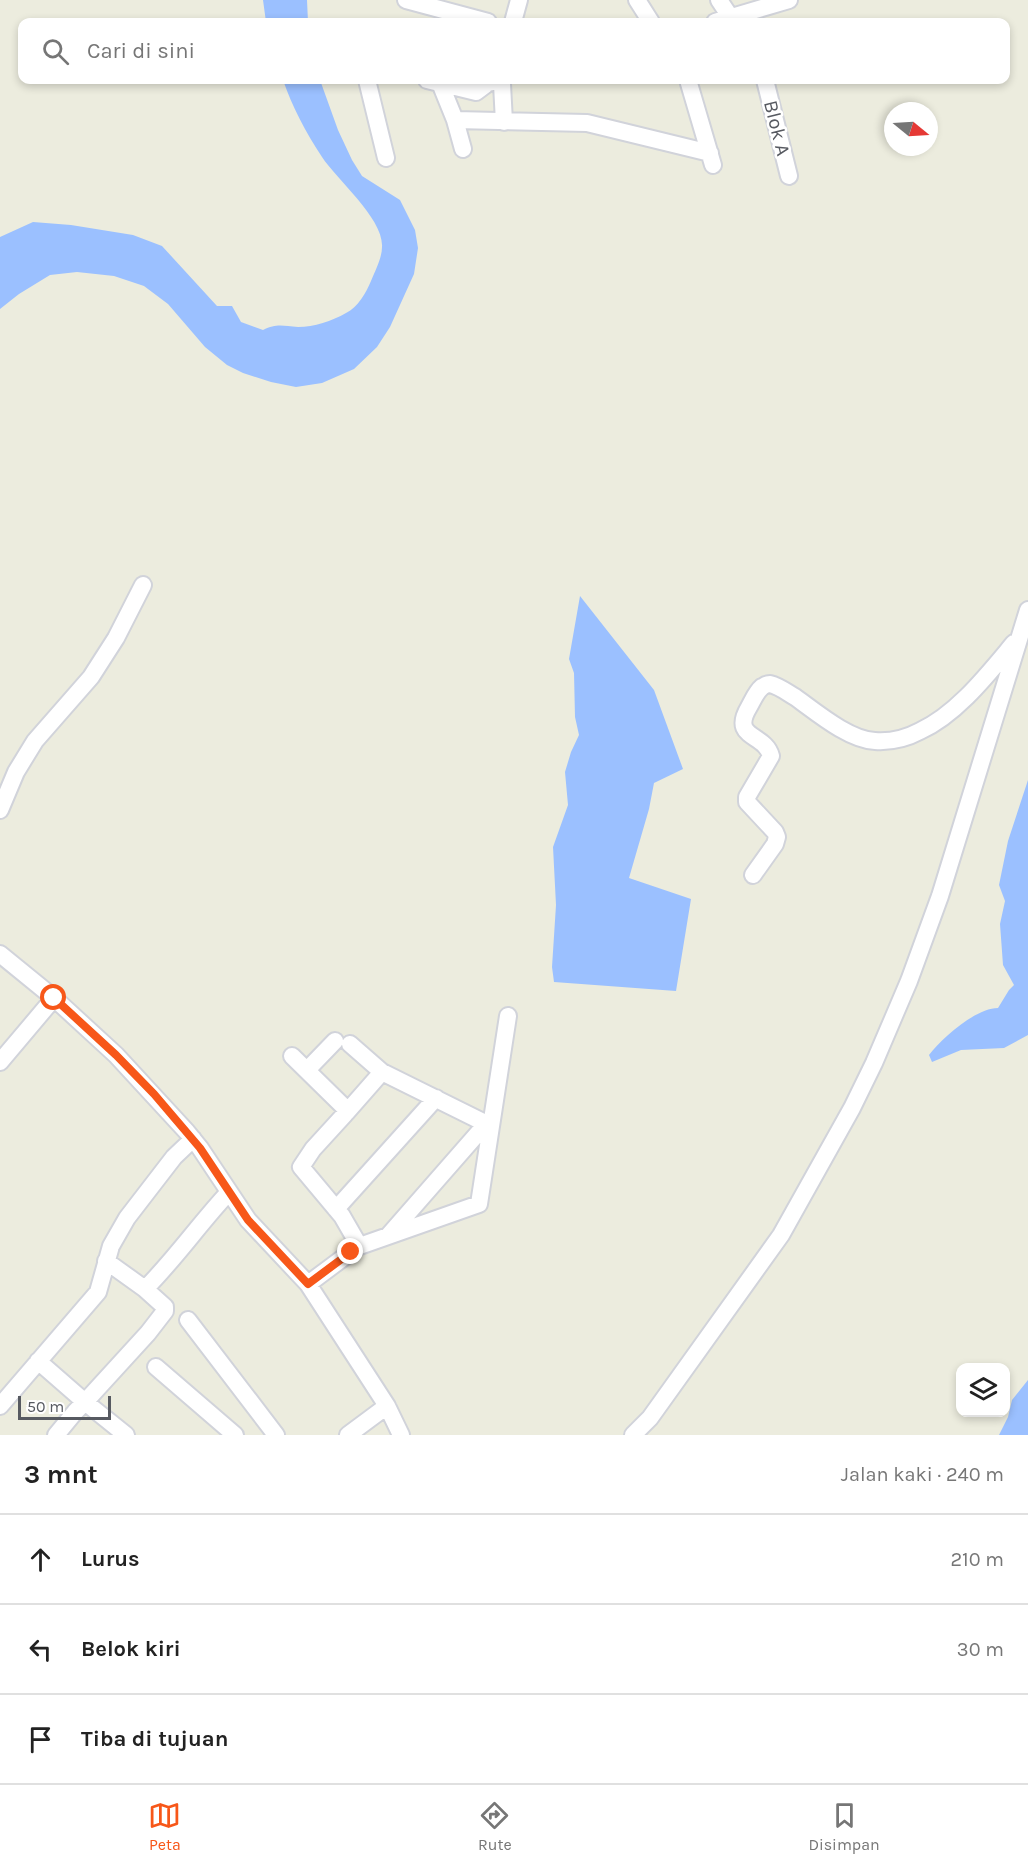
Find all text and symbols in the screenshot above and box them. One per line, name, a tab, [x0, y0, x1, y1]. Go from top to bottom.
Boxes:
search box	[18, 18, 1010, 84]
icon: search	[39, 35, 72, 68]
text: Cari di sini	[87, 38, 195, 64]
street label: Blok A	[759, 98, 795, 158]
north arrow	[884, 102, 938, 156]
route start	[40, 984, 66, 1010]
route end	[337, 1238, 363, 1264]
map controls	[956, 1363, 1010, 1417]
button: layers	[956, 1363, 1010, 1417]
scale bar	[18, 1393, 111, 1420]
text: 50 m	[27, 1397, 64, 1416]
text: 3 mnt	[24, 1459, 98, 1490]
text: Jalan kaki · 240 m	[841, 1463, 1004, 1486]
icon: ahead	[24, 1543, 57, 1576]
text: Lurus	[81, 1546, 140, 1572]
text: 210 m	[950, 1548, 1004, 1571]
icon: left	[24, 1633, 57, 1666]
text: Belok kiri	[81, 1636, 181, 1662]
text: 30 m	[957, 1638, 1004, 1661]
icon: arrive	[24, 1723, 57, 1756]
text: Tiba di tujuan	[81, 1726, 228, 1752]
tab: Peta	[148, 1799, 181, 1854]
tab: Rute	[478, 1799, 512, 1854]
tab: Disimpan	[808, 1799, 880, 1854]

